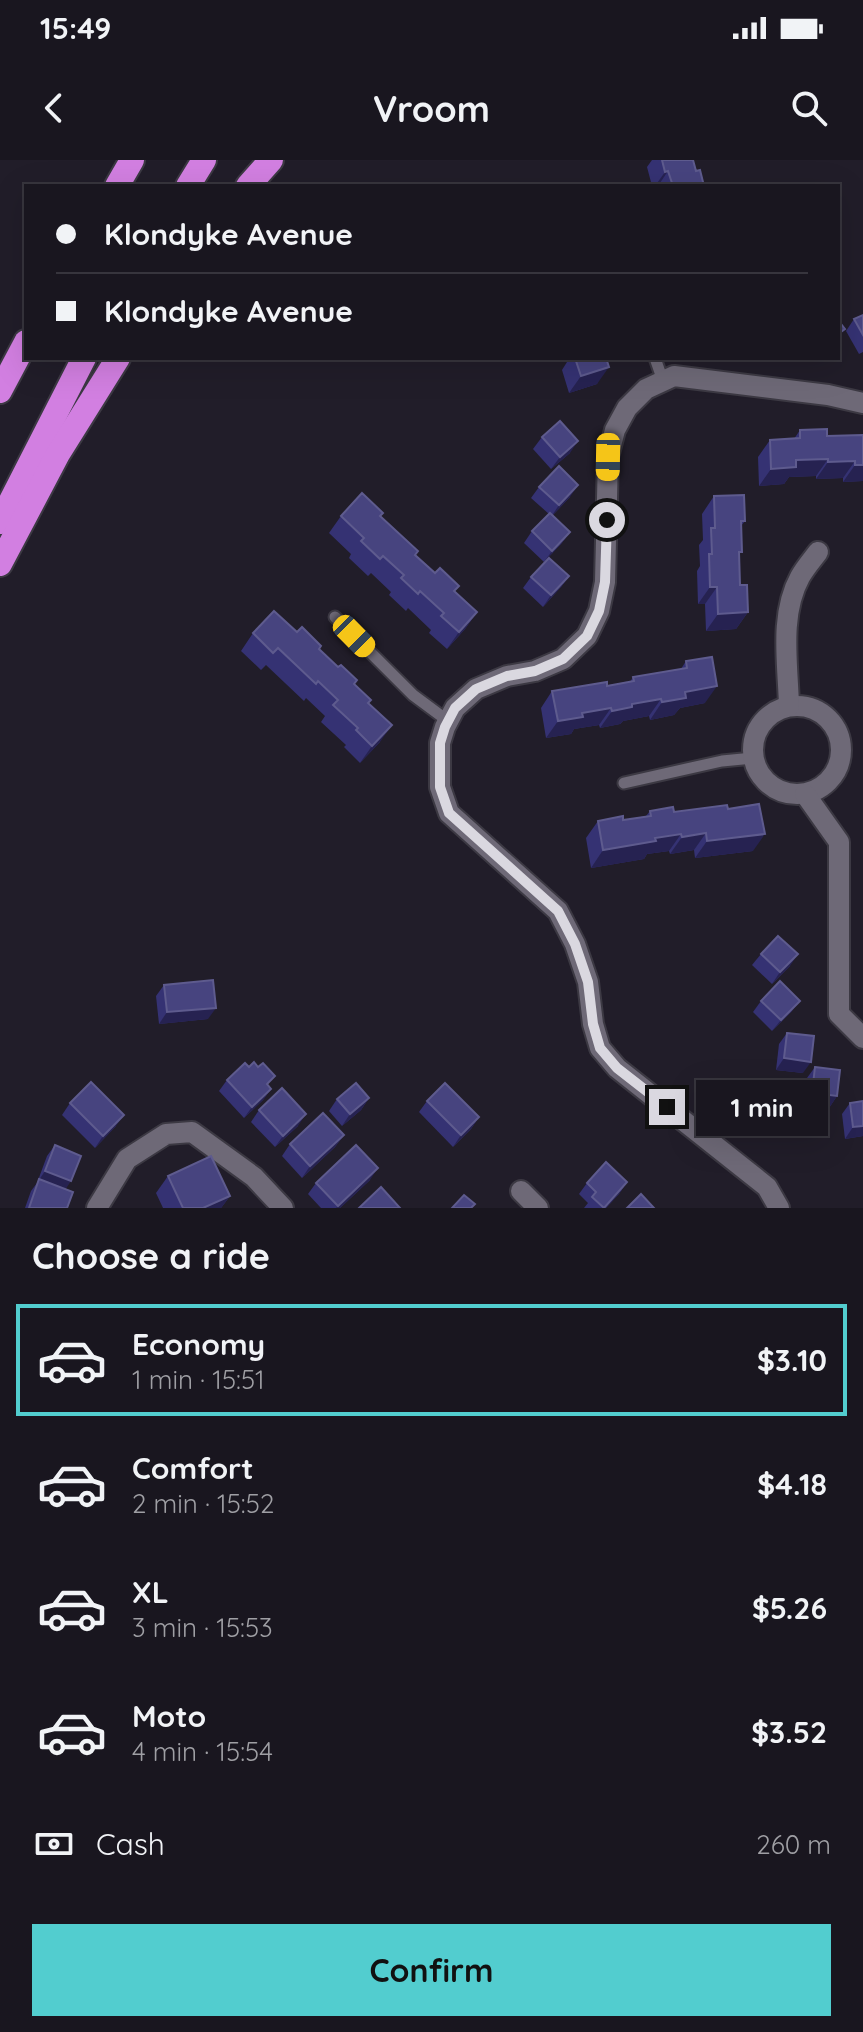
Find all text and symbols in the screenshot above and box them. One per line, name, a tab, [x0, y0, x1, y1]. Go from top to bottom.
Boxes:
text: 15:49	[40, 9, 111, 47]
icon: back	[32, 86, 76, 130]
text: Vroom	[373, 86, 490, 131]
icon: search	[787, 86, 831, 130]
text: Klondyke Avenue	[104, 215, 353, 253]
text: Klondyke Avenue	[104, 292, 353, 330]
car	[596, 433, 620, 481]
route start	[589, 502, 625, 538]
car	[329, 611, 379, 661]
callout: 1 min	[695, 1079, 827, 1135]
route end	[649, 1089, 685, 1125]
text: 1 min	[731, 1091, 794, 1124]
text: Choose a ride	[32, 1233, 270, 1278]
icon: car	[36, 1324, 108, 1396]
text: Economy	[132, 1325, 265, 1363]
text: $3.10	[757, 1341, 827, 1379]
text: 1 min · 15:51	[132, 1363, 265, 1396]
icon: car	[36, 1448, 108, 1520]
text: Comfort	[132, 1449, 253, 1487]
text: $4.18	[757, 1465, 827, 1503]
text: 2 min · 15:52	[132, 1487, 274, 1520]
icon: car	[36, 1572, 108, 1644]
text: XL	[132, 1573, 169, 1611]
text: $5.26	[752, 1589, 827, 1627]
text: 3 min · 15:53	[132, 1611, 273, 1644]
icon: car	[36, 1696, 108, 1768]
text: Moto	[132, 1697, 206, 1735]
text: $3.52	[751, 1713, 827, 1751]
text: 4 min · 15:54	[132, 1735, 273, 1768]
icon: cash	[32, 1822, 76, 1866]
text: Cash	[96, 1825, 165, 1863]
text: 260 m	[756, 1828, 831, 1861]
button: Confirm	[32, 1924, 831, 2016]

